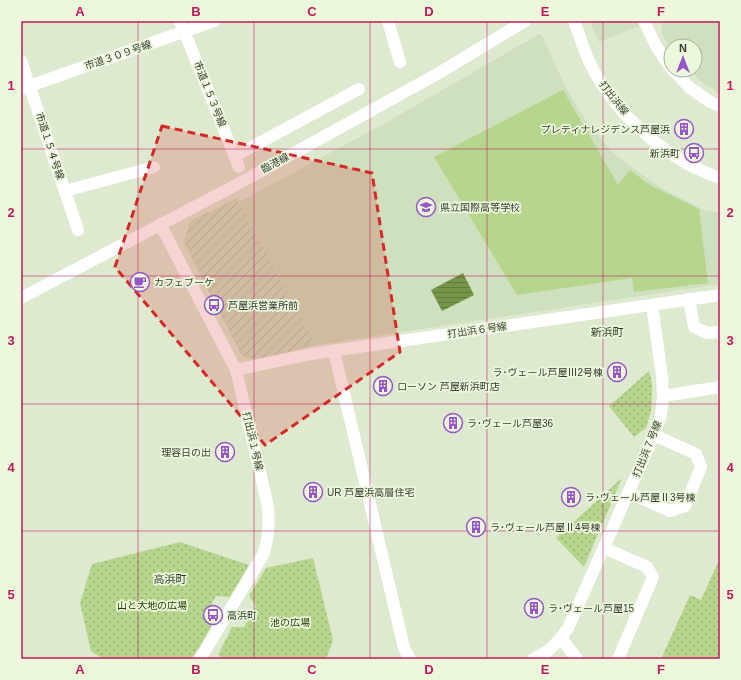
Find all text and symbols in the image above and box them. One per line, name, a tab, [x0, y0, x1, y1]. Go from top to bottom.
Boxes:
text: A	[75, 4, 85, 19]
text: B	[191, 4, 201, 19]
text: C	[307, 4, 317, 19]
text: D	[424, 4, 434, 19]
text: E	[541, 4, 550, 19]
text: F	[657, 4, 665, 19]
street label: 市道３０９号線	[83, 38, 153, 72]
north arrow	[663, 38, 703, 78]
text: N	[679, 42, 687, 54]
street label: 市道１５３号線	[192, 59, 228, 129]
text: 1	[7, 78, 15, 93]
text: 1	[726, 78, 734, 93]
street label: 打出浜線	[597, 79, 631, 117]
street label: 市道１５４号線	[34, 111, 66, 181]
building icon: プレティナレジデンス芦屋浜	[673, 118, 695, 140]
place label: プレティナレジデンス芦屋浜	[541, 124, 670, 135]
bus stop icon: 新浜町	[683, 142, 705, 164]
place label: 新浜町	[650, 148, 680, 159]
street label: 臨港線	[259, 151, 291, 175]
school or university icon: 県立国際高等学校	[415, 196, 437, 218]
place label: 県立国際高等学校	[440, 202, 520, 213]
text: 2	[7, 205, 15, 220]
text: 2	[726, 205, 734, 220]
cafe icon: カフェブーケ	[129, 271, 151, 293]
place label: カフェブーケ	[154, 277, 214, 288]
bus stop icon: 芦屋浜営業所前	[203, 294, 225, 316]
place label: 芦屋浜営業所前	[228, 300, 298, 311]
street label: 打出浜６号線	[447, 320, 507, 340]
district label: 新浜町	[591, 326, 624, 338]
text: 3	[7, 333, 15, 348]
text: 3	[726, 333, 734, 348]
building icon: ラ･ヴェール芦屋Ⅲ2号棟	[606, 361, 628, 383]
place label: ラ･ヴェール芦屋Ⅲ2号棟	[492, 367, 603, 378]
building icon: ローソン 芦屋新浜町店	[372, 375, 394, 397]
place label: ローソン 芦屋新浜町店	[397, 381, 500, 392]
street label: 打出浜１号線	[241, 411, 265, 471]
building icon: ラ･ヴェール芦屋36	[442, 412, 464, 434]
place label: ラ･ヴェール芦屋36	[467, 418, 554, 429]
street label: 打出浜７号線	[631, 419, 663, 479]
building icon: 理容日の出	[214, 441, 236, 463]
place label: 理容日の出	[161, 447, 211, 458]
text: 4	[7, 460, 15, 475]
text: 4	[726, 460, 734, 475]
building icon: UR 芦屋浜高層住宅	[302, 481, 324, 503]
building icon: ラ･ヴェール芦屋Ⅱ3号棟	[560, 486, 582, 508]
place label: UR 芦屋浜高層住宅	[327, 487, 414, 498]
place label: ラ･ヴェール芦屋Ⅱ3号棟	[585, 492, 696, 503]
building icon: ラ･ヴェール芦屋Ⅱ4号棟	[465, 516, 487, 538]
place label: ラ･ヴェール芦屋Ⅱ4号棟	[490, 522, 601, 533]
district label: 高浜町	[154, 573, 187, 585]
text: 5	[7, 587, 15, 602]
text: 5	[726, 587, 734, 602]
building icon: ラ･ヴェール芦屋15	[523, 597, 545, 619]
park label: 山と大地の広場	[117, 600, 187, 611]
place label: ラ･ヴェール芦屋15	[548, 603, 635, 614]
bus stop icon: 高浜町	[202, 604, 224, 626]
place label: 高浜町	[227, 610, 257, 621]
park label: 池の広場	[270, 617, 310, 628]
text: A	[75, 662, 85, 677]
text: B	[191, 662, 201, 677]
text: C	[307, 662, 317, 677]
text: D	[424, 662, 434, 677]
text: E	[541, 662, 550, 677]
text: F	[657, 662, 665, 677]

